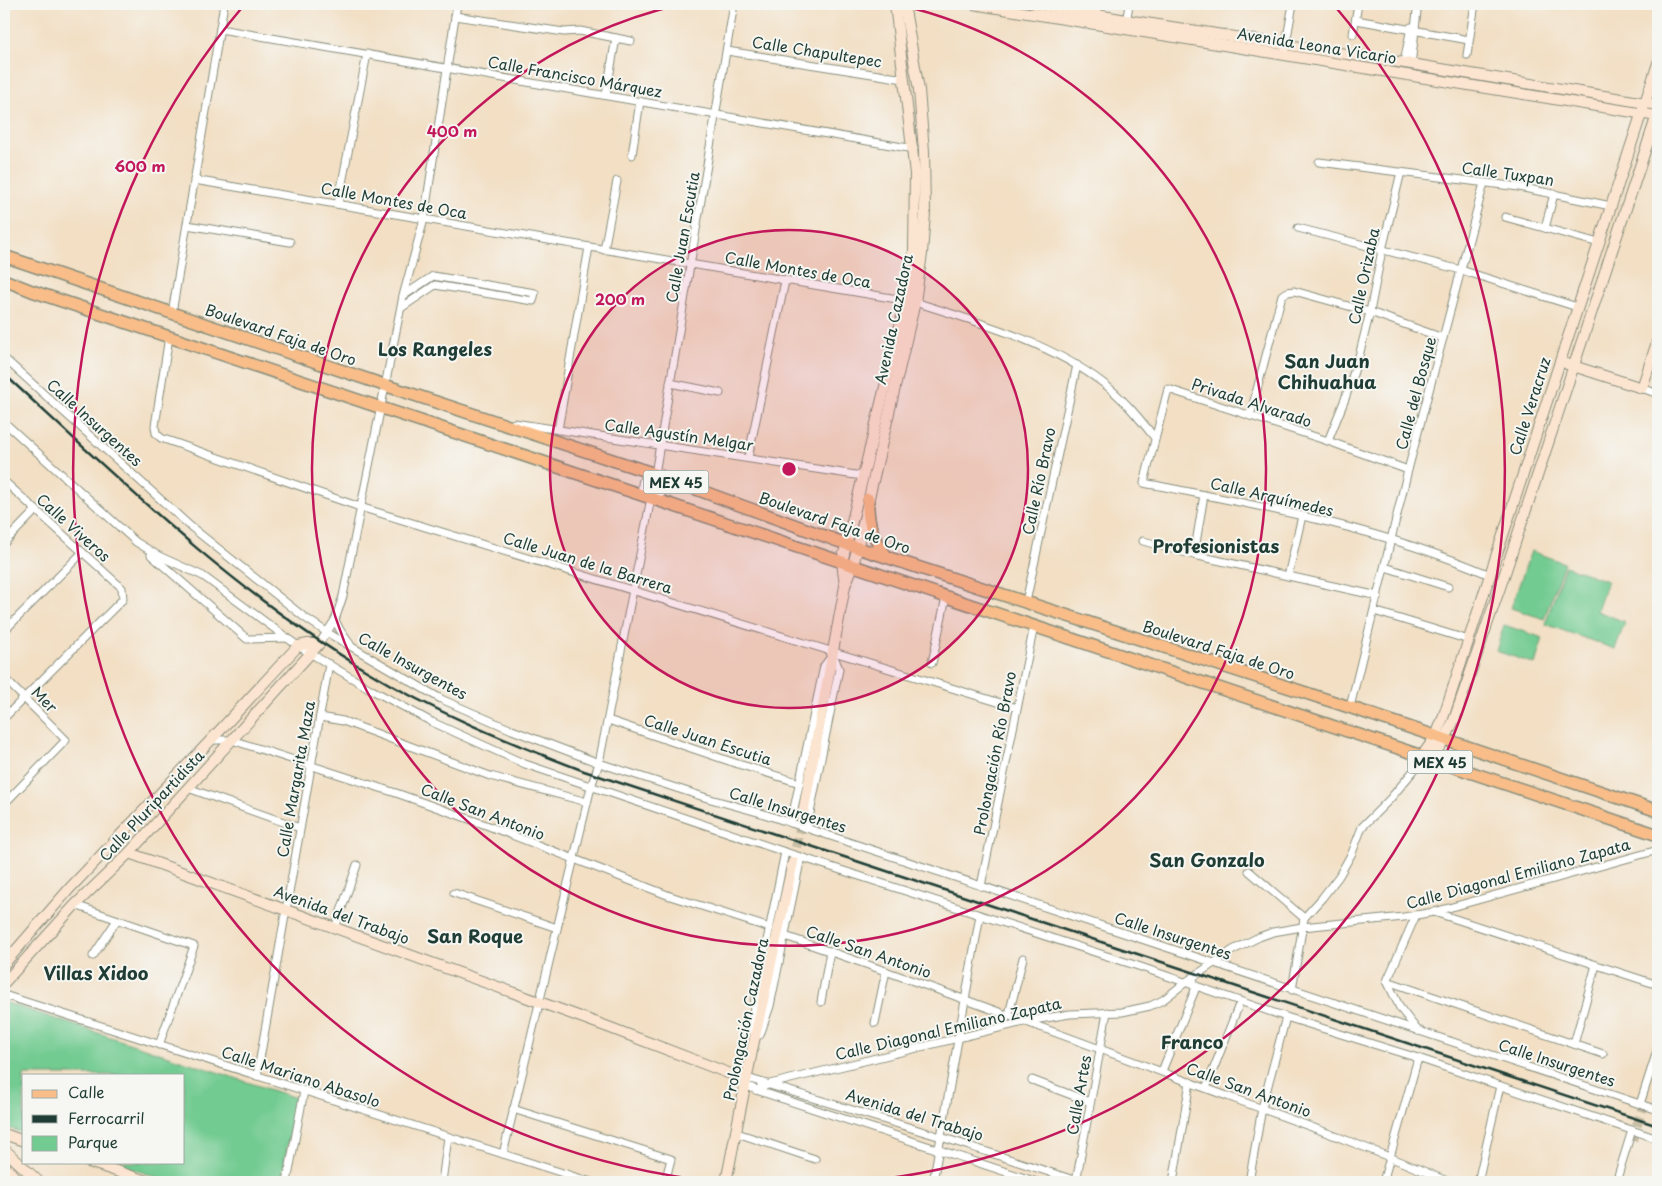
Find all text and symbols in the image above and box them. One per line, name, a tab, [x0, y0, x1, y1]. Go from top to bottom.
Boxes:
street label: Avenida Leona Vicario	[1236, 21, 1398, 69]
street label: Calle Chapultepec	[751, 29, 884, 73]
street label: Calle Francisco Márquez	[486, 49, 664, 103]
text: 400 m	[427, 119, 477, 142]
text: 600 m	[114, 154, 166, 177]
street label: Calle Tuxpan	[1460, 155, 1556, 191]
street label: Calle Juan Escutia	[659, 169, 705, 304]
street label: Calle Montes de Oca	[319, 176, 469, 224]
street label: Calle Orizaba	[1342, 225, 1385, 327]
street label: Calle Montes de Oca	[723, 245, 873, 293]
street label: Avenida Cazadora	[868, 251, 918, 386]
text: 200 m	[595, 287, 645, 310]
street label: Boulevard Faja de Oro	[202, 297, 360, 371]
street label: Calle del Bosque	[1389, 334, 1441, 452]
district label: Los Rangeles	[378, 335, 492, 362]
district label: San Juan Chihuahua	[1278, 347, 1376, 395]
street label: Calle Veracruz	[1502, 354, 1556, 458]
street label: Privada Alvarado	[1189, 372, 1315, 432]
street label: Calle Insurgentes	[42, 373, 148, 471]
street label: Calle Agustín Melgar	[603, 412, 755, 456]
street label: Calle Río Bravo	[1015, 425, 1061, 537]
centre of rings	[780, 460, 798, 478]
road number: MEX 45	[644, 471, 708, 494]
street label: Calle Arquímedes	[1208, 471, 1336, 521]
street label: Boulevard Faja de Oro	[756, 485, 914, 559]
street label: Calle Viveros	[32, 487, 116, 567]
street label: Calle Juan de la Barrera	[501, 525, 676, 599]
district label: Profesionistas	[1153, 532, 1280, 559]
street label: Boulevard Faja de Oro	[1140, 614, 1298, 684]
street label: Calle Insurgentes	[354, 625, 472, 705]
street label: Prolongación Río Bravo	[967, 669, 1021, 837]
street label: Mer	[27, 681, 63, 717]
street label: Calle Margarita Maza	[270, 698, 320, 859]
street label: Calle Juan Escutia	[641, 708, 775, 771]
street label: Calle Pluripartidista	[93, 744, 209, 866]
road number: MEX 45	[1408, 750, 1472, 774]
street label: Calle San Antonio	[418, 777, 548, 845]
street label: Calle Insurgentes	[726, 780, 850, 838]
street label: Calle Diagonal Emiliano Zapata	[1403, 832, 1633, 914]
district label: San Gonzalo	[1149, 846, 1265, 873]
street label: Avenida del Trabajo	[271, 879, 413, 949]
street label: Calle Insurgentes	[1112, 905, 1234, 965]
street label: Calle San Antonio	[803, 919, 935, 983]
district label: San Roque	[427, 922, 523, 949]
street label: Prolongación Cazadora	[717, 935, 774, 1102]
district label: Villas Xidoo	[44, 959, 149, 986]
street label: Calle Diagonal Emiliano Zapata	[833, 991, 1064, 1065]
district label: Franco	[1161, 1028, 1224, 1055]
street label: Calle Insurgentes	[1496, 1032, 1618, 1092]
street label: Calle Mariano Abasolo	[219, 1039, 383, 1113]
street label: Calle Artes	[1060, 1053, 1096, 1137]
street label: Calle San Antonio	[1183, 1056, 1315, 1122]
legend	[22, 1074, 185, 1164]
text: Calle	[68, 1080, 105, 1103]
street label: Avenida del Trabajo	[843, 1082, 987, 1146]
text: Ferrocarril	[68, 1106, 145, 1129]
text: Parque	[68, 1130, 118, 1153]

